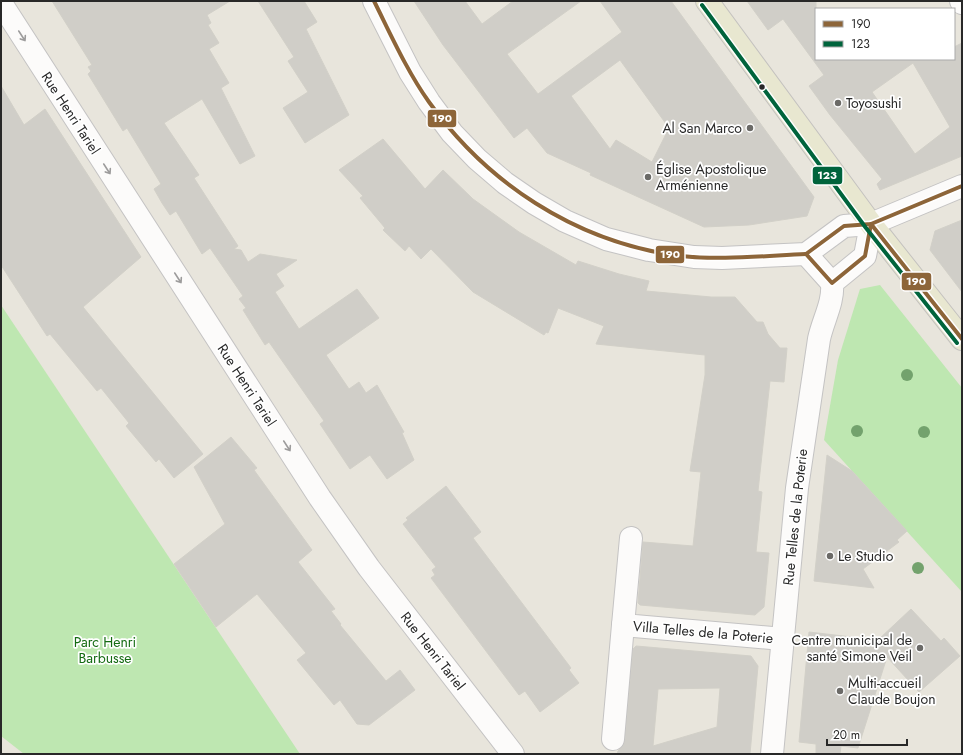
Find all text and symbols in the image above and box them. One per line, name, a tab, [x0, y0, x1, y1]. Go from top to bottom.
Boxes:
legend	[815, 8, 955, 60]
text: 190	[851, 15, 871, 33]
one-way arrow	[18, 30, 26, 41]
text: 123	[851, 35, 870, 53]
street label: Rue Henri Tariel	[37, 68, 105, 158]
unlabelled marker	[757, 82, 767, 92]
place label: Toyosushi	[846, 93, 902, 113]
marker: Toyosushi	[833, 98, 843, 108]
line badge: 190	[427, 109, 457, 128]
text: 190	[432, 110, 452, 126]
place label: Al San Marco	[662, 118, 742, 138]
marker: Al San Marco	[745, 123, 755, 133]
place label: Église Apostolique Arménienne	[656, 159, 767, 195]
one-way arrow	[104, 163, 112, 175]
line badge: 123	[812, 166, 843, 185]
text: 123	[817, 167, 837, 183]
marker: Église Apostolique Arménienne	[643, 172, 653, 182]
line badge: 190	[655, 245, 685, 264]
text: 190	[660, 246, 680, 262]
one-way arrow	[174, 272, 182, 283]
line badge: 190	[901, 272, 932, 291]
text: 190	[906, 273, 926, 289]
street label: Rue Henri Tariel	[213, 340, 281, 430]
one-way arrow	[283, 440, 291, 451]
street label: Rue Telles de la Poterie	[778, 448, 812, 586]
place label: Le Studio	[838, 546, 894, 566]
marker: Le Studio	[825, 551, 835, 561]
street label: Rue Henri Tariel	[396, 608, 470, 694]
street label: Villa Telles de la Poterie	[632, 616, 774, 648]
place label: Centre municipal de santé Simone Veil	[792, 630, 912, 666]
park label: Parc Henri Barbusse	[74, 632, 136, 668]
marker: Centre municipal de santé Simone Veil	[915, 643, 925, 653]
place label: Multi-accueil Claude Boujon	[848, 673, 936, 709]
marker: Multi-accueil Claude Boujon	[835, 686, 845, 696]
scale bar	[827, 721, 907, 747]
text: 20 m	[833, 726, 860, 744]

